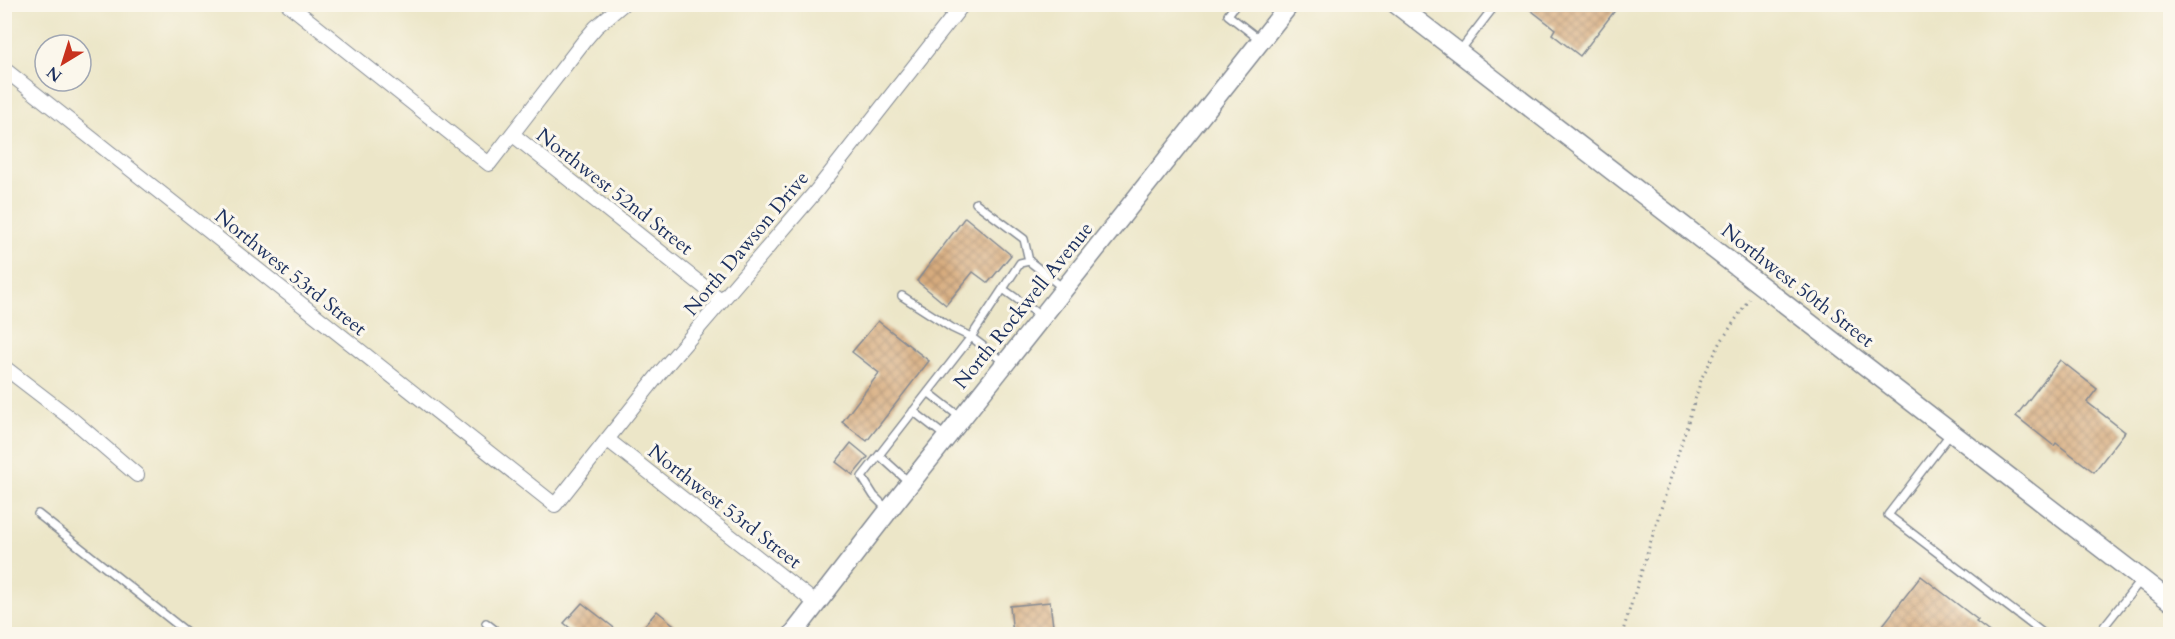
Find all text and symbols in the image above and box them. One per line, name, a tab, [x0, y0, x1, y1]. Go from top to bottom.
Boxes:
north arrow	[33, 33, 93, 93]
text: N	[42, 61, 67, 87]
street label: Northwest 52nd Street	[531, 122, 699, 262]
street label: North Dawson Drive	[678, 165, 815, 321]
street label: Northwest 53rd Street	[209, 203, 373, 342]
street label: North Rockwell Avenue	[947, 216, 1099, 395]
street label: Northwest 50th Street	[1716, 217, 1880, 354]
street label: Northwest 53rd Street	[642, 438, 808, 575]

